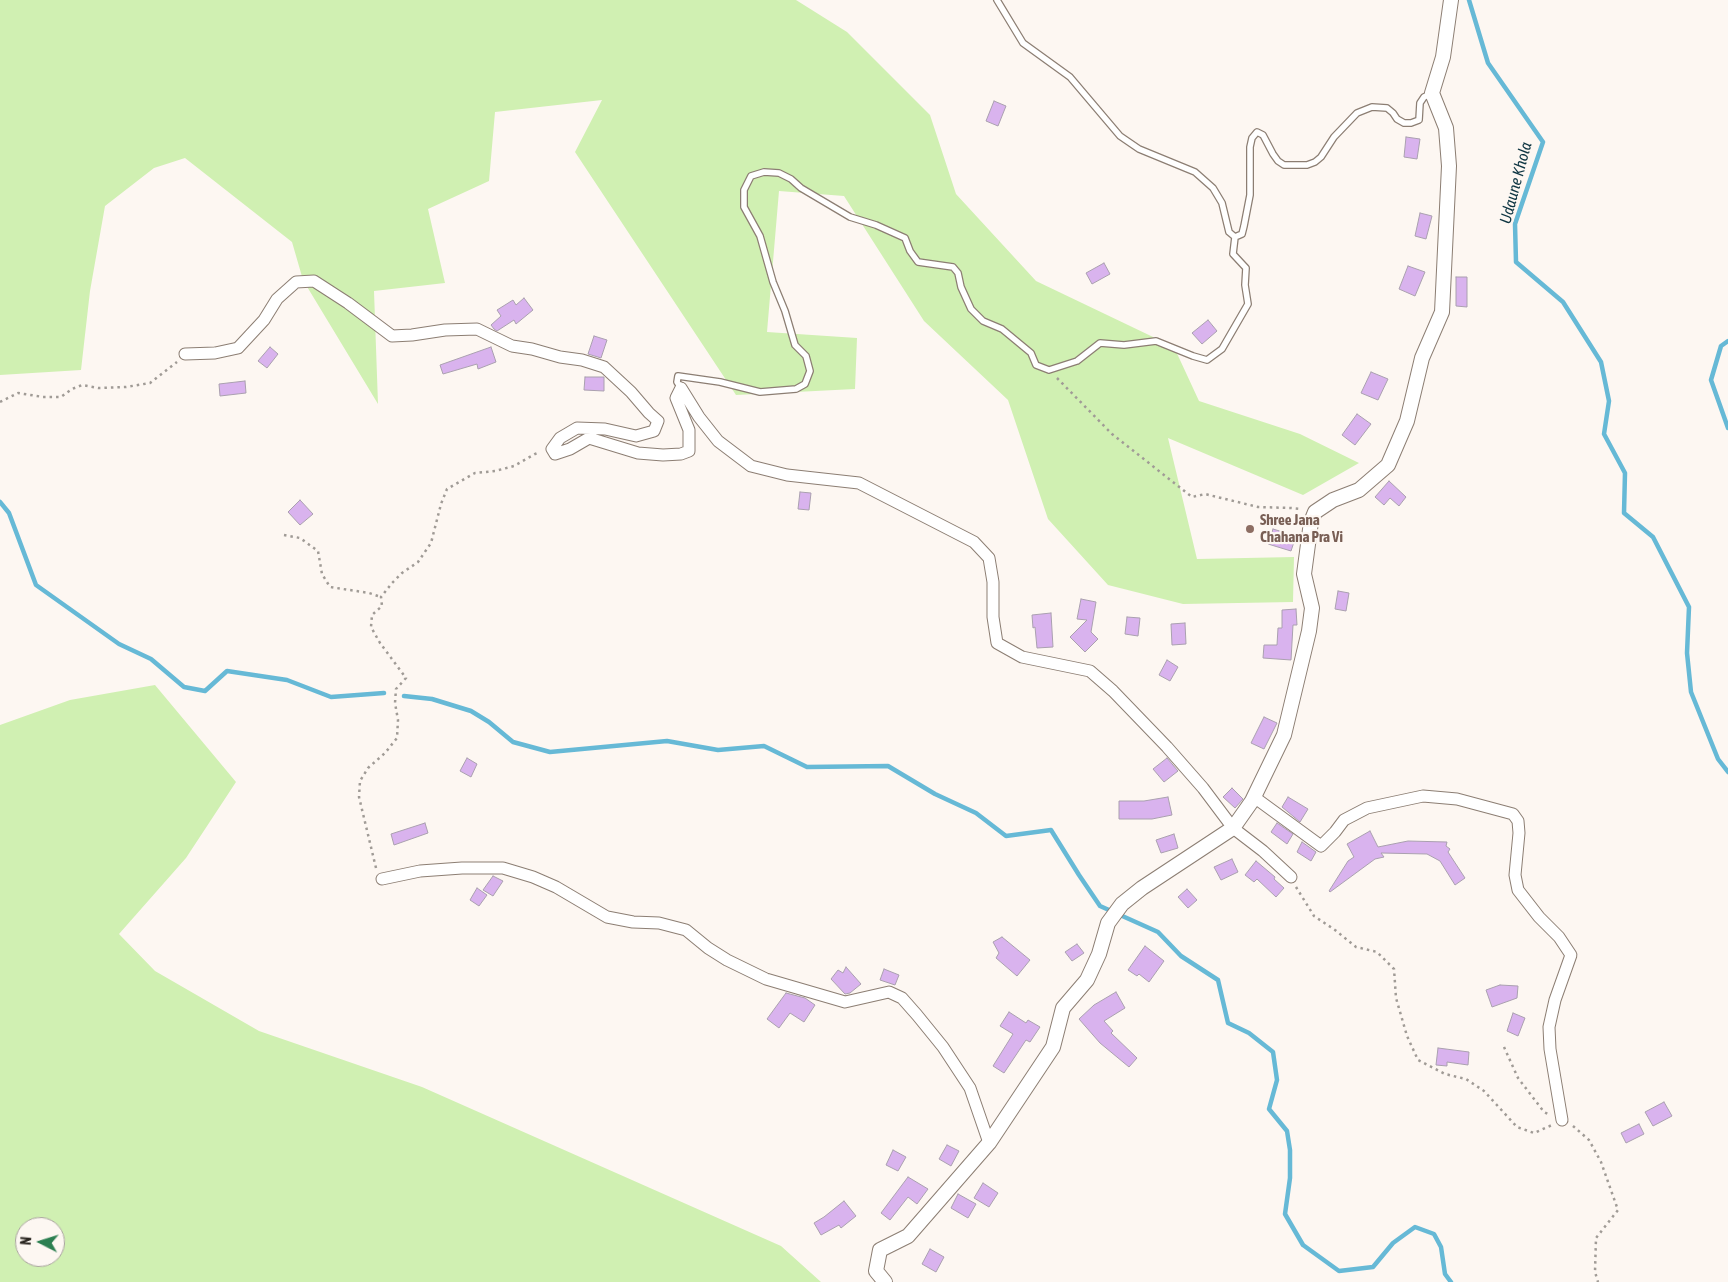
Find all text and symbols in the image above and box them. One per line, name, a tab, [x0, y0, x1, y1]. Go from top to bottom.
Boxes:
water label: Udaune Khola	[1496, 140, 1536, 226]
place label: Shree Jana Chahana Pra Vi	[1260, 511, 1343, 546]
marker: Shree Jana Chahana Pra Vi	[1244, 523, 1256, 535]
north arrow	[15, 1217, 65, 1267]
text: N	[18, 1236, 34, 1246]

